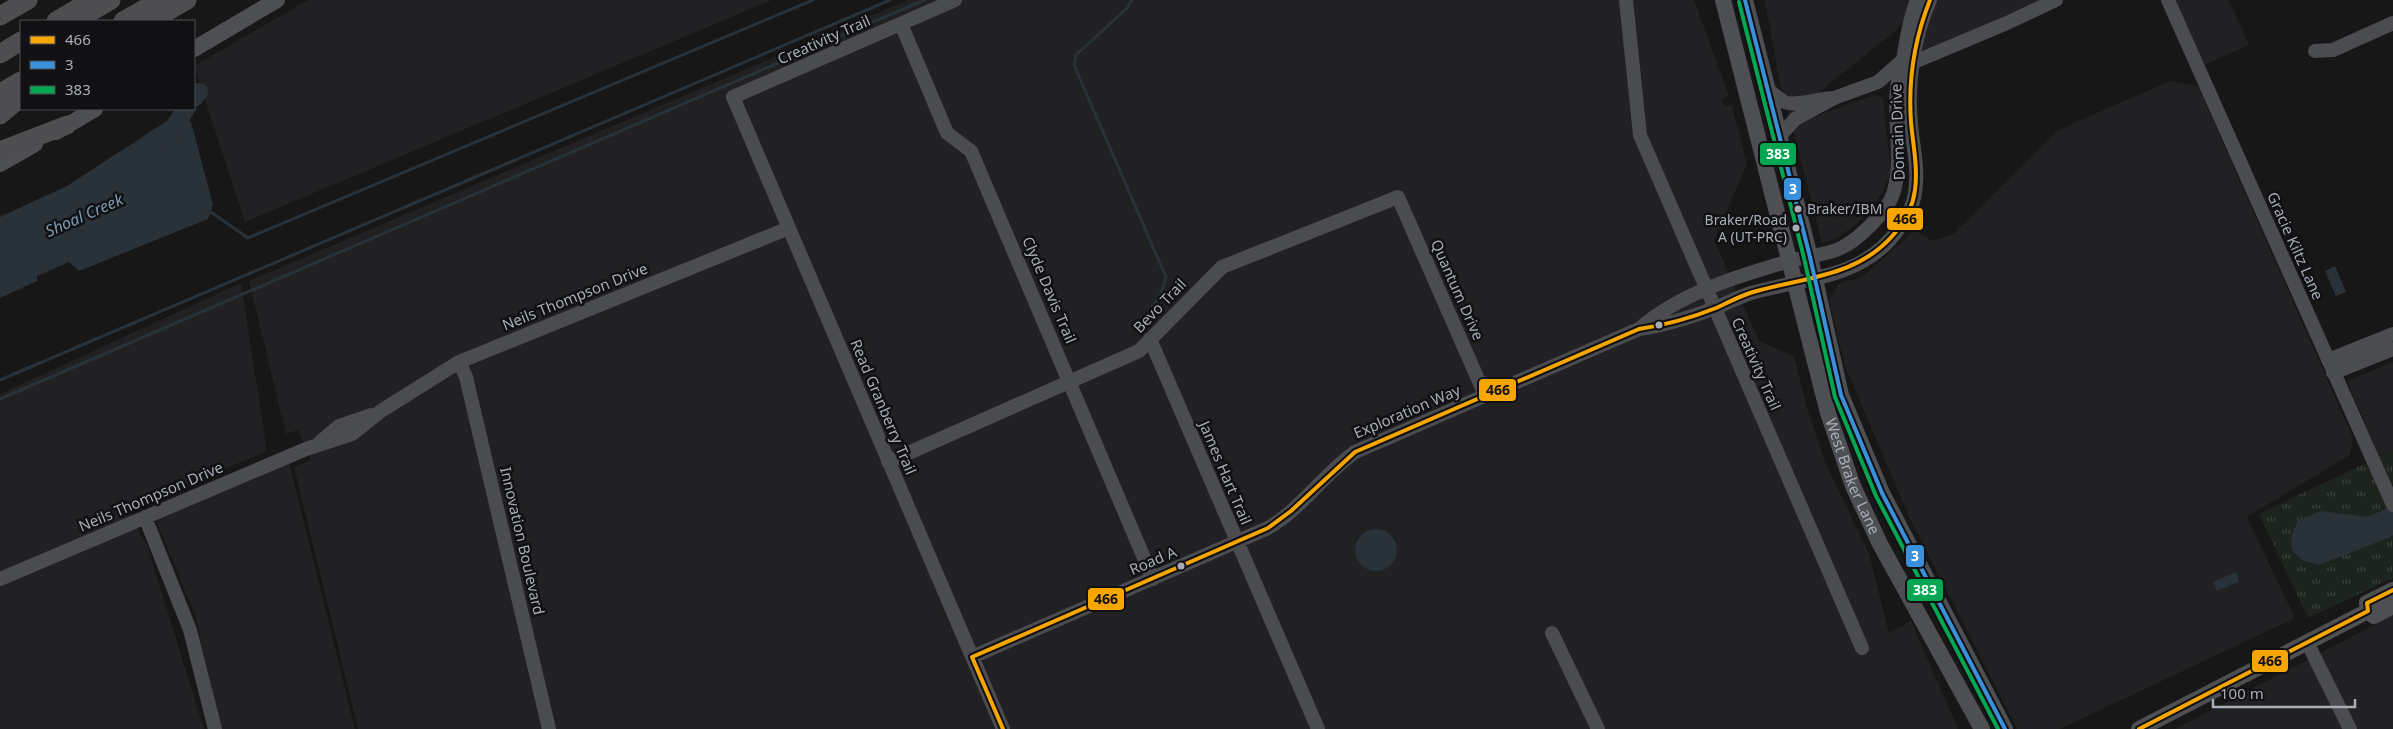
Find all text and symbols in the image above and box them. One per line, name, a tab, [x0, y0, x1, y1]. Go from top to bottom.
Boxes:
street label: Creativity Trail	[774, 10, 873, 68]
legend	[20, 20, 195, 110]
text: 466	[65, 29, 91, 49]
text: 3	[65, 54, 74, 74]
text: 383	[65, 79, 91, 99]
street label: Domain Drive	[1885, 83, 1909, 181]
line badge: 383	[1759, 142, 1797, 166]
text: 383	[1766, 144, 1790, 163]
line badge: 3	[1783, 177, 1802, 201]
text: 3	[1789, 179, 1797, 198]
water label: Shoal Creek	[42, 188, 127, 242]
street label: Gracie Kiltz Lane	[2263, 189, 2329, 303]
place label: Braker/IBM	[1807, 199, 1882, 218]
marker: Braker/IBM	[1793, 204, 1803, 214]
line badge: 466	[1886, 207, 1924, 231]
text: 466	[1893, 209, 1917, 228]
place label: Braker/Road A (UT-PRC)	[1705, 210, 1787, 246]
marker: Braker/Road A (UT-PRC)	[1791, 223, 1801, 233]
street label: Clyde Davis Trail	[1018, 233, 1081, 346]
street label: Quantum Drive	[1427, 236, 1489, 343]
street label: Neils Thompson Drive	[499, 258, 650, 334]
street label: Bevo Trail	[1128, 274, 1190, 337]
street label: Creativity Trail	[1728, 314, 1786, 413]
unlabelled marker	[1654, 320, 1664, 330]
street label: Read Granberry Trail	[846, 336, 921, 477]
line badge: 466	[1478, 378, 1517, 402]
street label: Exploration Way	[1350, 379, 1463, 443]
text: 466	[1486, 380, 1510, 399]
street label: West Braker Lane	[1821, 415, 1885, 537]
street label: James Hart Trail	[1194, 416, 1257, 527]
street label: Neils Thompson Drive	[75, 457, 226, 536]
street label: Innovation Boulevard	[496, 465, 550, 617]
street label: Road A	[1126, 541, 1180, 579]
line badge: 3	[1905, 544, 1925, 568]
text: 3	[1911, 546, 1919, 565]
unlabelled marker	[1176, 561, 1186, 571]
line badge: 383	[1906, 578, 1944, 602]
text: 383	[1913, 580, 1937, 599]
line badge: 466	[1087, 587, 1125, 611]
text: 466	[1094, 589, 1118, 608]
line badge: 466	[2251, 649, 2289, 673]
text: 466	[2258, 651, 2282, 670]
scale bar	[2213, 676, 2356, 708]
text: 100 m	[2220, 683, 2264, 703]

